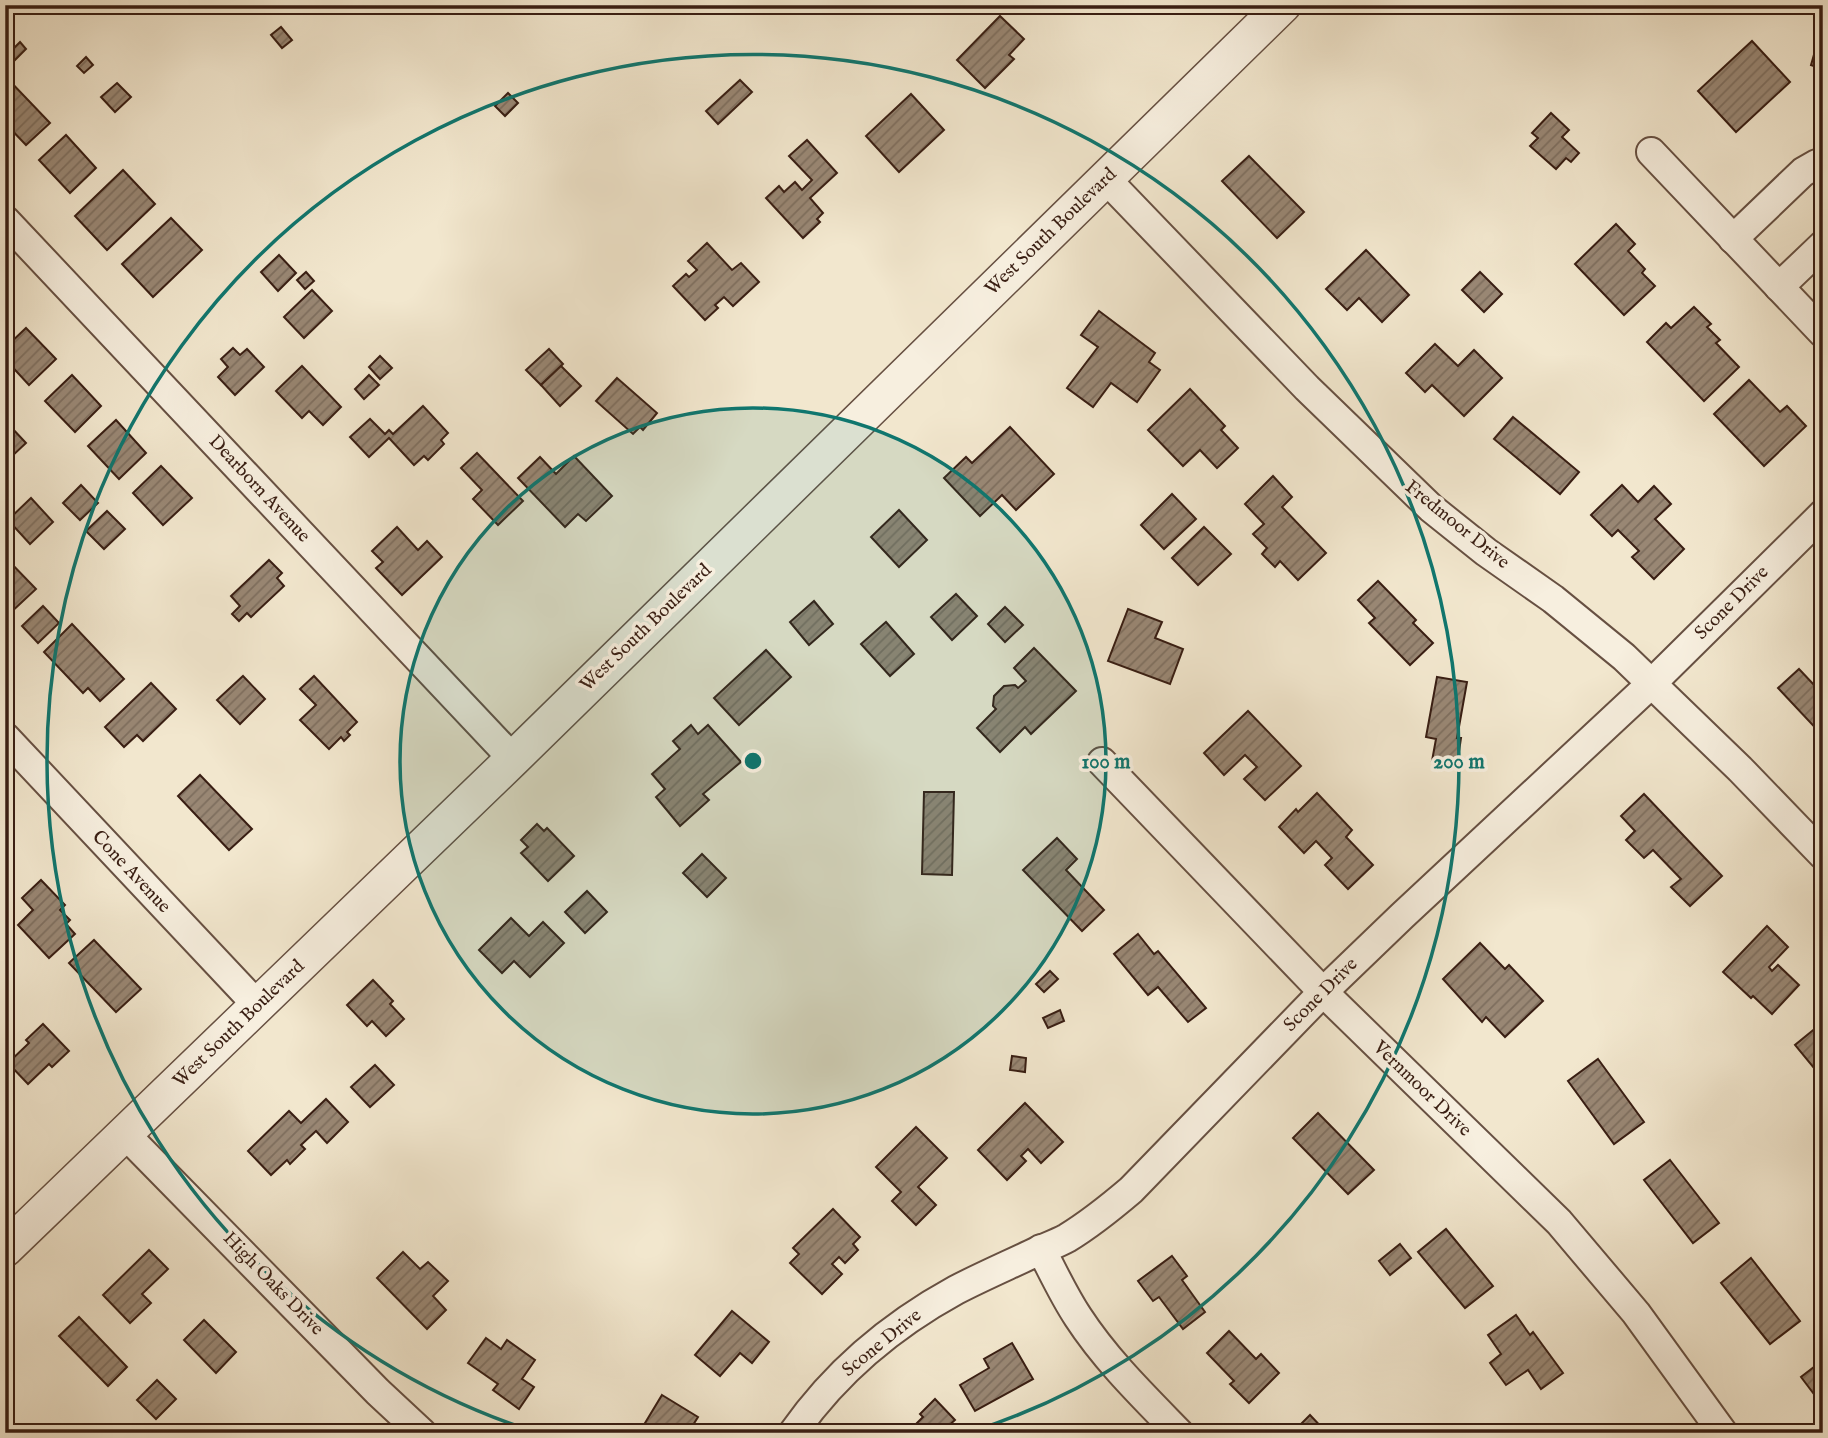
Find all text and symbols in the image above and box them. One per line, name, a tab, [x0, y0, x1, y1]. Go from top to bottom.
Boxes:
street label: West South Boulevard	[980, 162, 1123, 301]
street label: Dearborn Avenue	[203, 430, 315, 548]
street label: Fredmoor Drive	[1400, 475, 1515, 575]
street label: West South Boulevard	[575, 558, 718, 697]
street label: Scone Drive	[1690, 561, 1774, 645]
centre of rings	[741, 749, 765, 773]
text: 100 m	[1081, 749, 1131, 776]
text: 200 m	[1433, 749, 1485, 776]
street label: Cone Avenue	[86, 825, 176, 919]
street label: Scone Drive	[1279, 953, 1363, 1037]
street label: West South Boulevard	[168, 954, 311, 1093]
street label: Vernmoor Drive	[1367, 1035, 1476, 1142]
street label: High Oaks Drive	[217, 1227, 329, 1341]
street label: Scone Drive	[837, 1304, 927, 1382]

